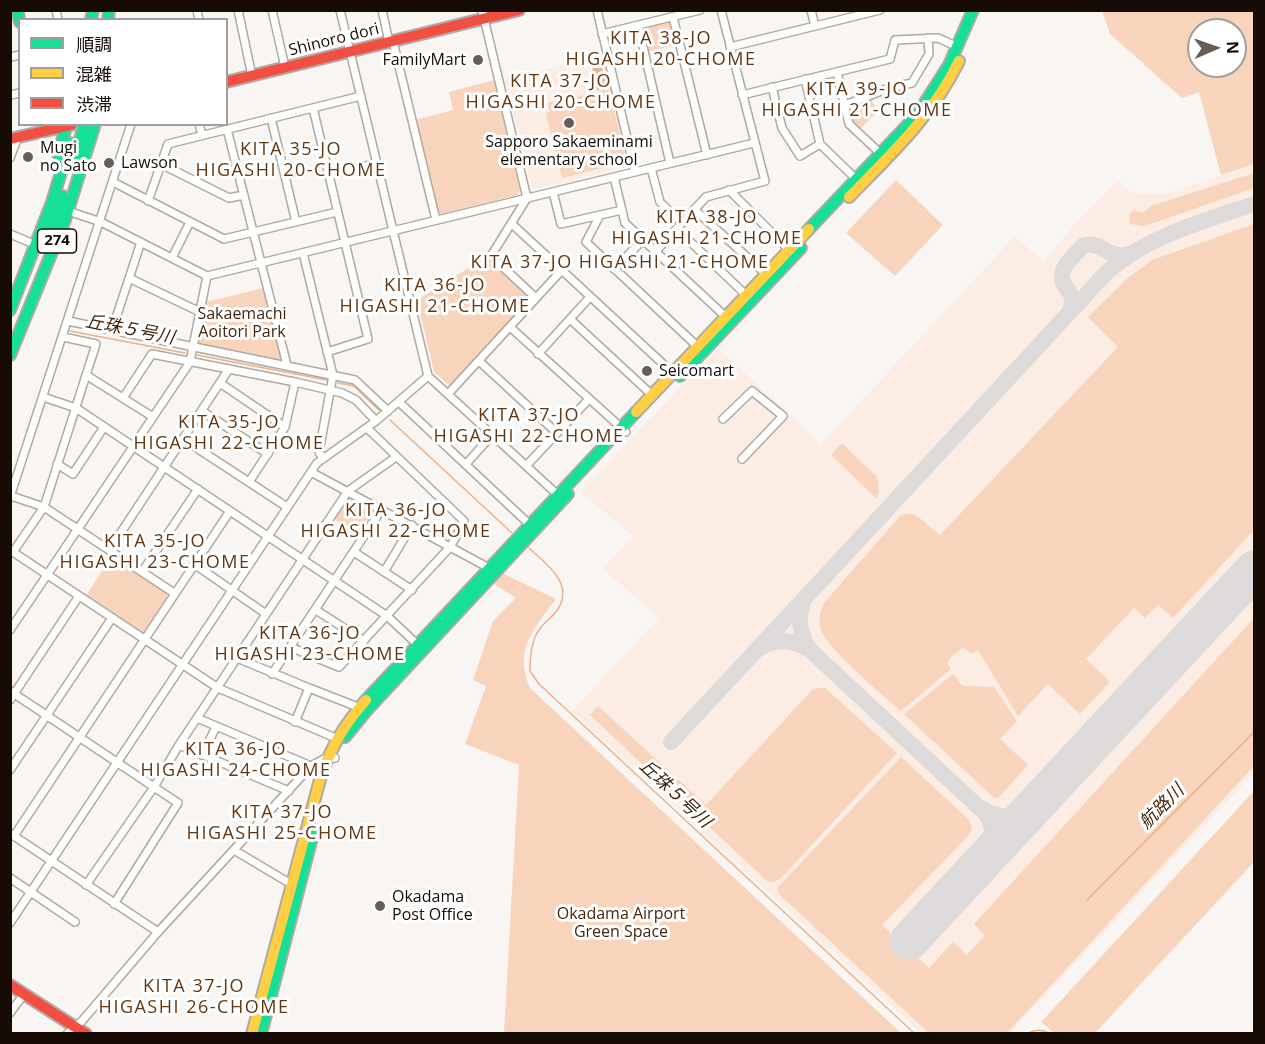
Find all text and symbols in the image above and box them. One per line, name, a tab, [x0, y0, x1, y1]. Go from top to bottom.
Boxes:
legend	[18, 18, 228, 126]
north arrow	[1187, 18, 1247, 78]
street label: Shinoro dori	[287, 20, 381, 60]
district label: KITA 38-JO HIGASHI 20-CHOME	[566, 28, 756, 70]
text: 順調	[76, 32, 112, 56]
text: N	[1222, 41, 1244, 54]
place label: FamilyMart	[382, 50, 466, 70]
marker: FamilyMart	[471, 53, 485, 67]
text: 混雑	[76, 62, 112, 86]
district label: KITA 37-JO HIGASHI 20-CHOME	[466, 71, 656, 113]
district label: KITA 39-JO HIGASHI 21-CHOME	[762, 79, 952, 122]
text: 渋滞	[76, 92, 112, 116]
marker: Sapporo Sakaeminami elementary school	[562, 116, 576, 130]
place label: Sapporo Sakaeminami elementary school	[485, 132, 653, 170]
place label: Mugi no Sato	[40, 138, 97, 176]
district label: KITA 35-JO HIGASHI 20-CHOME	[196, 139, 386, 182]
marker: Mugi no Sato	[21, 150, 35, 164]
place label: Lawson	[121, 153, 178, 173]
marker: Lawson	[102, 156, 116, 170]
district label: KITA 38-JO HIGASHI 21-CHOME	[612, 207, 802, 250]
road number: 274	[38, 229, 76, 253]
district label: KITA 37-JO HIGASHI 21-CHOME	[470, 252, 770, 274]
district label: KITA 36-JO HIGASHI 21-CHOME	[340, 275, 530, 318]
park label: Sakaemachi Aoitori Park	[197, 304, 287, 342]
water label: 丘珠５号川	[84, 311, 176, 349]
place label: Seicomart	[659, 361, 734, 381]
marker: Seicomart	[640, 364, 654, 378]
district label: KITA 37-JO HIGASHI 22-CHOME	[434, 405, 624, 448]
district label: KITA 35-JO HIGASHI 22-CHOME	[134, 412, 324, 454]
district label: KITA 36-JO HIGASHI 22-CHOME	[301, 500, 491, 542]
district label: KITA 35-JO HIGASHI 23-CHOME	[60, 531, 250, 574]
district label: KITA 36-JO HIGASHI 23-CHOME	[215, 623, 405, 666]
district label: KITA 36-JO HIGASHI 24-CHOME	[141, 739, 331, 782]
water label: 丘珠５号川	[635, 755, 715, 833]
water label: 航路川	[1135, 780, 1189, 834]
district label: KITA 37-JO HIGASHI 25-CHOME	[187, 802, 377, 844]
place label: Okadama Post Office	[392, 887, 473, 925]
marker: Okadama Post Office	[373, 899, 387, 913]
park label: Okadama Airport Green Space	[557, 904, 685, 942]
district label: KITA 37-JO HIGASHI 26-CHOME	[99, 976, 289, 1018]

